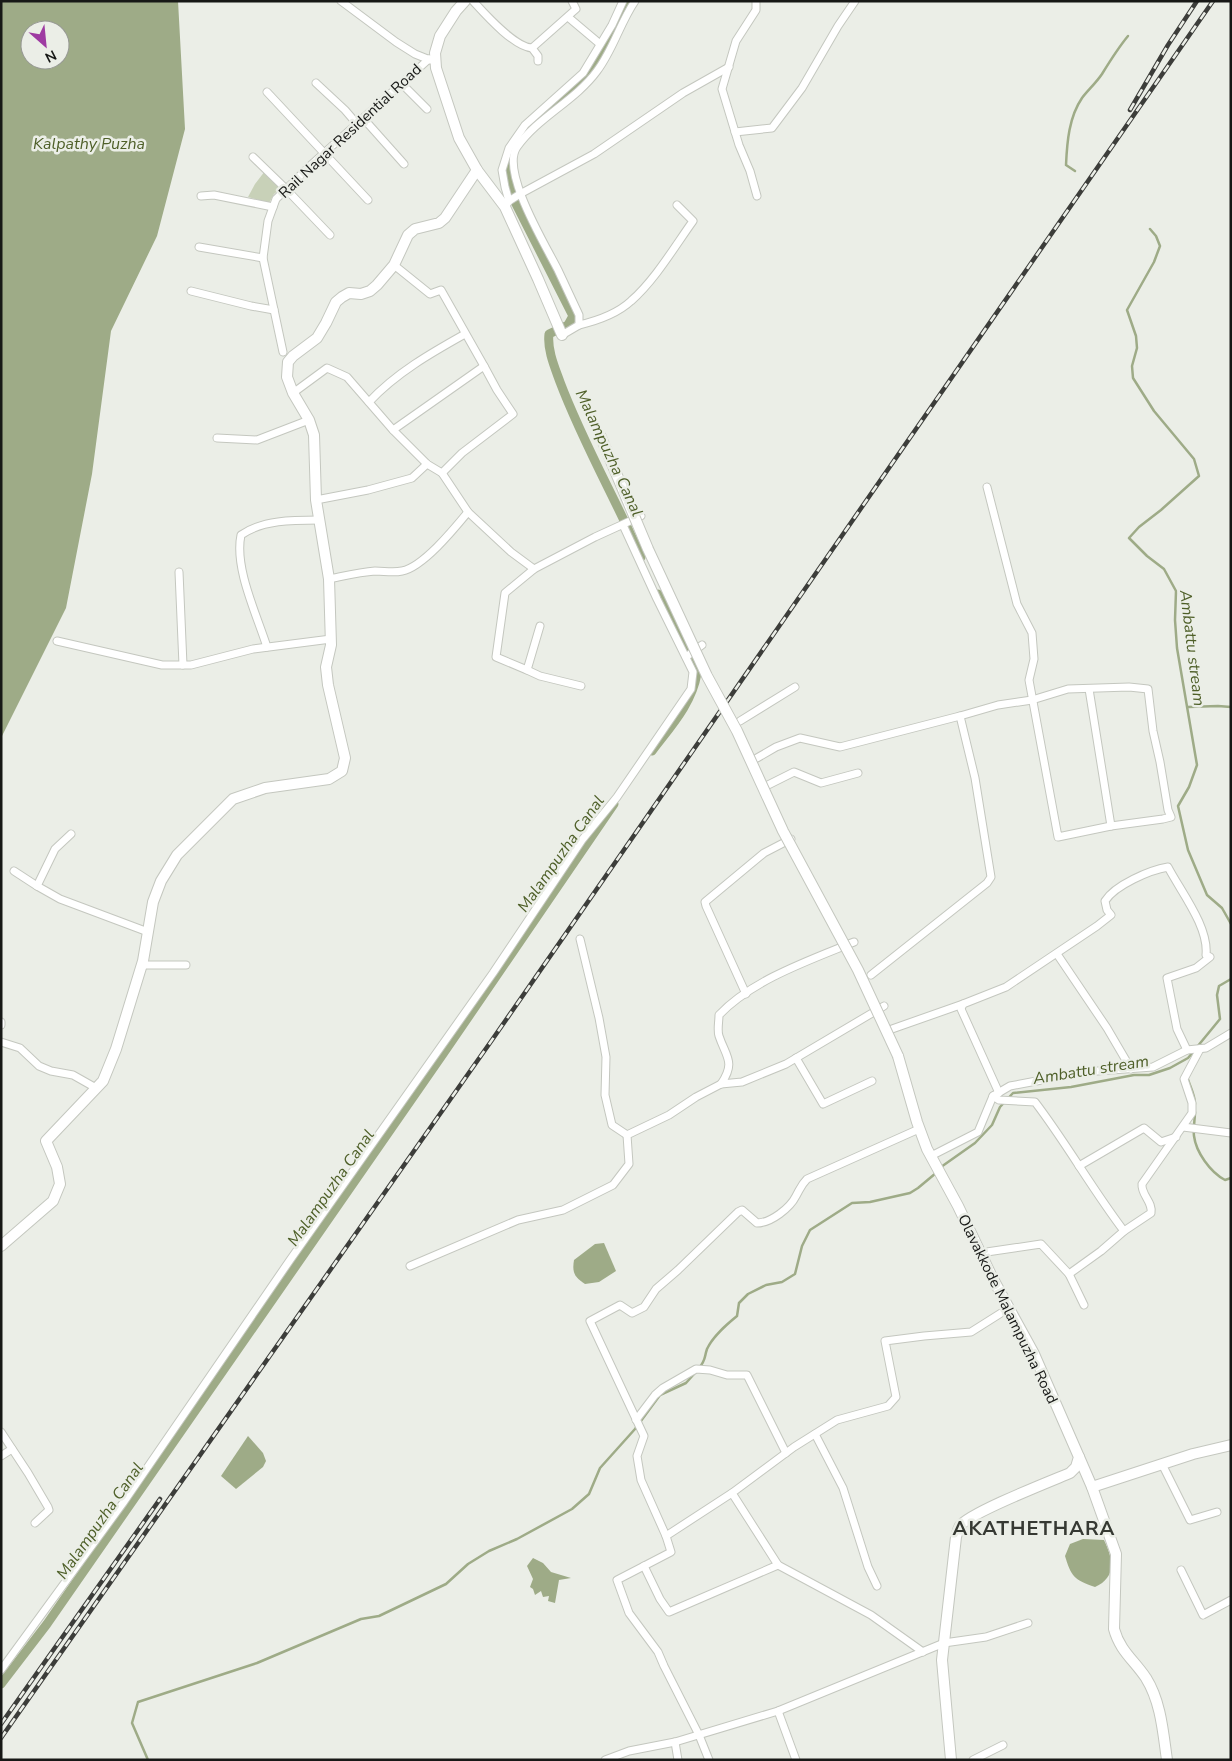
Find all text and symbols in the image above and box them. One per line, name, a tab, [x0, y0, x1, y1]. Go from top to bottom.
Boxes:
north arrow	[20, 20, 70, 70]
text: N	[42, 45, 60, 67]
street label: Rail Nagar Residential Road	[274, 59, 426, 203]
water label: Kalpathy Puzha	[33, 133, 145, 155]
water label: Malampuzha Canal	[570, 386, 648, 520]
water label: Ambattu stream	[1174, 588, 1210, 707]
water label: Malampuzha Canal	[512, 791, 610, 917]
water label: Ambattu stream	[1031, 1050, 1150, 1090]
water label: Malampuzha Canal	[282, 1125, 380, 1251]
street label: Olavakkode Malampuzha Road	[953, 1211, 1063, 1407]
water label: Malampuzha Canal	[51, 1458, 149, 1584]
district label: AKATHETHARA	[953, 1515, 1115, 1542]

